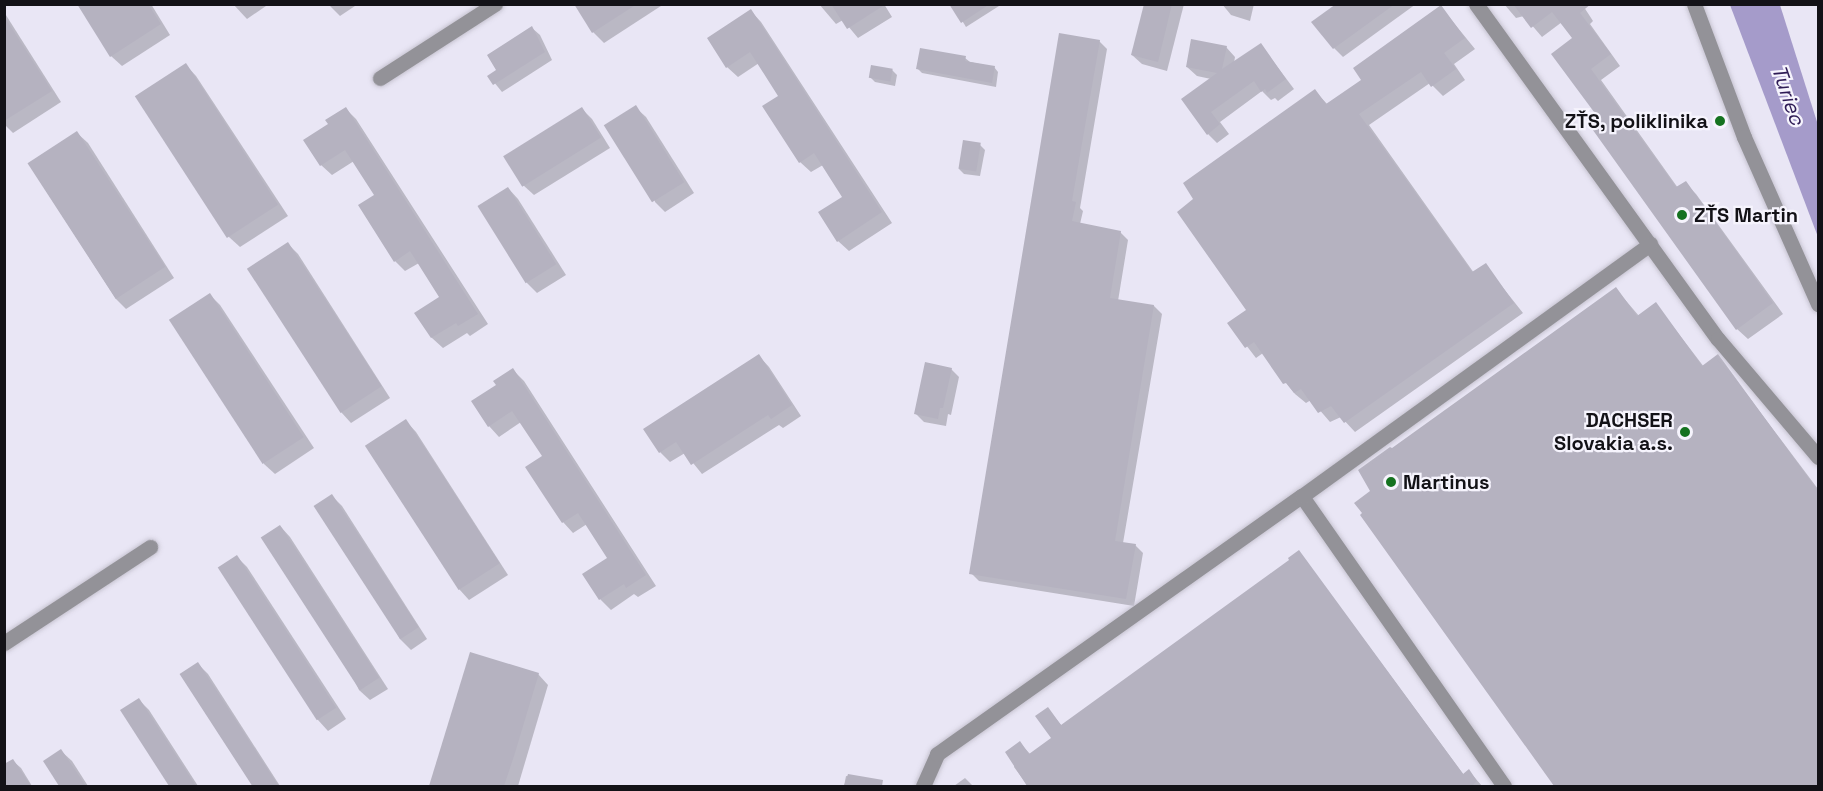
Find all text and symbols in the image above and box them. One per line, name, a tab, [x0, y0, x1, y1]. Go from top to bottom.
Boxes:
water label: Turiec	[1766, 62, 1810, 128]
place label: ZŤS, poliklinika	[1564, 109, 1708, 133]
marker: ZŤS, poliklinika	[1713, 114, 1727, 128]
place label: ZŤS Martin	[1694, 203, 1798, 227]
marker: ZŤS Martin	[1675, 208, 1689, 222]
place label: DACHSER Slovakia a.s.	[1554, 408, 1673, 455]
marker: DACHSER Slovakia a.s.	[1678, 425, 1692, 439]
place label: Martinus	[1403, 470, 1490, 494]
marker: Martinus	[1384, 475, 1398, 489]

